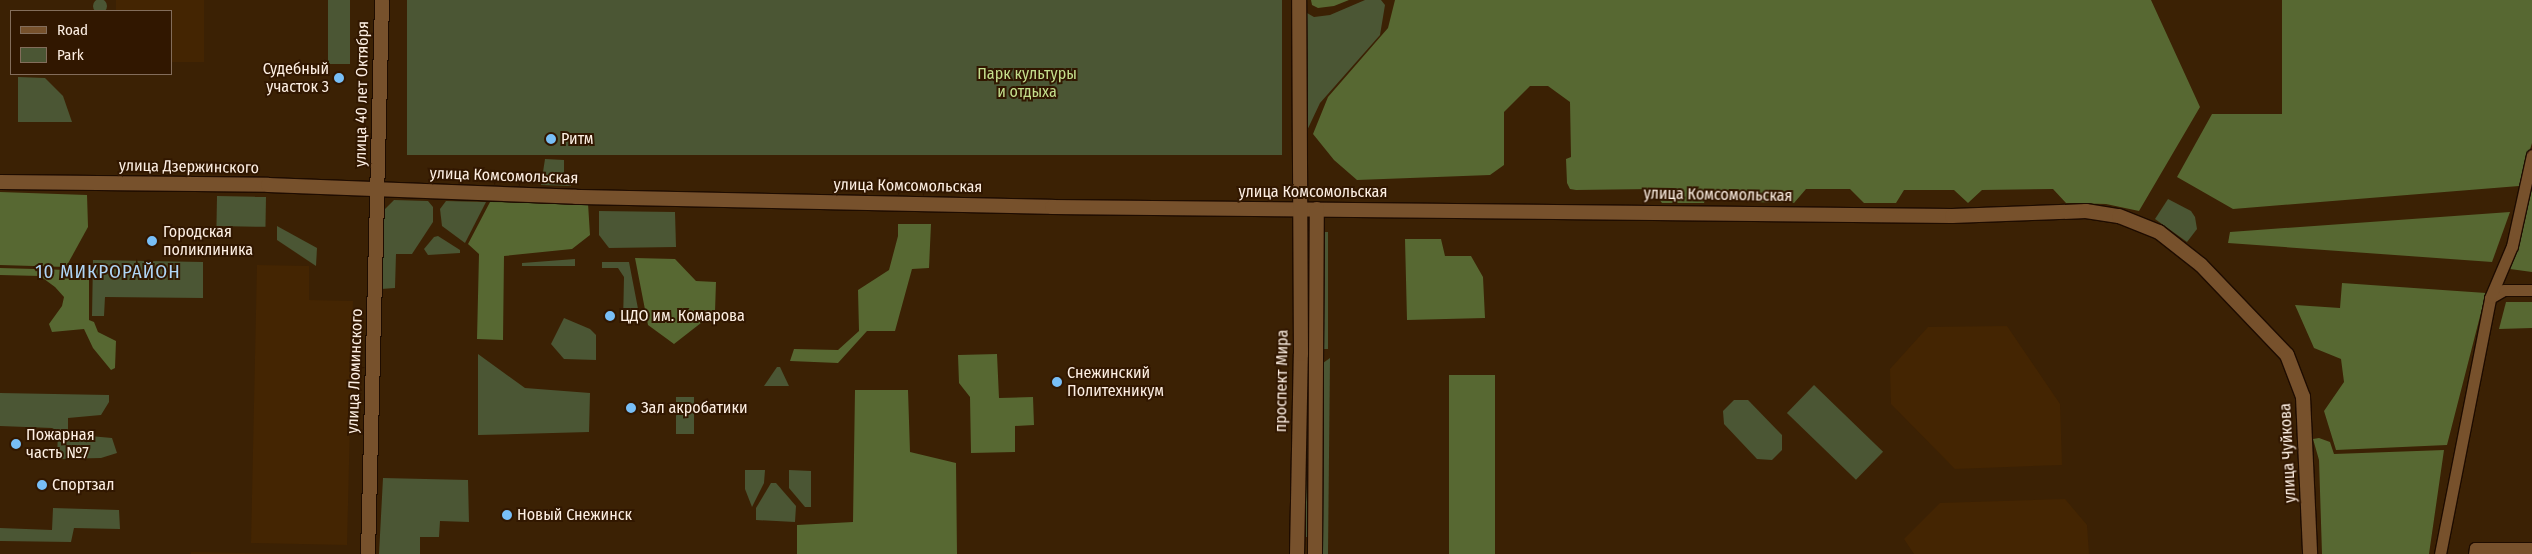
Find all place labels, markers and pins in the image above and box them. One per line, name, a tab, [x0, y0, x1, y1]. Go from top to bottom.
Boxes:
place label: Судебный участок 3	[263, 59, 329, 97]
marker: Судебный участок 3	[333, 72, 345, 84]
place label: Ритм	[561, 129, 594, 149]
marker: Ритм	[545, 133, 557, 145]
place label: Городская поликлиника	[163, 222, 253, 260]
marker: Городская поликлиника	[145, 234, 159, 248]
place label: ЦДО им. Комарова	[620, 306, 745, 326]
marker: ЦДО им. Комарова	[604, 310, 616, 322]
place label: Снежинский Политехникум	[1067, 363, 1164, 401]
marker: Снежинский Политехникум	[1051, 376, 1063, 388]
place label: Зал акробатики	[641, 398, 748, 418]
marker: Зал акробатики	[625, 402, 637, 414]
place label: Пожарная часть №7	[26, 425, 95, 463]
marker: Пожарная часть №7	[10, 438, 22, 450]
place label: Спортзал	[52, 475, 114, 495]
marker: Спортзал	[36, 479, 48, 491]
place label: Новый Снежинск	[517, 505, 632, 525]
marker: Новый Снежинск	[501, 509, 513, 521]

